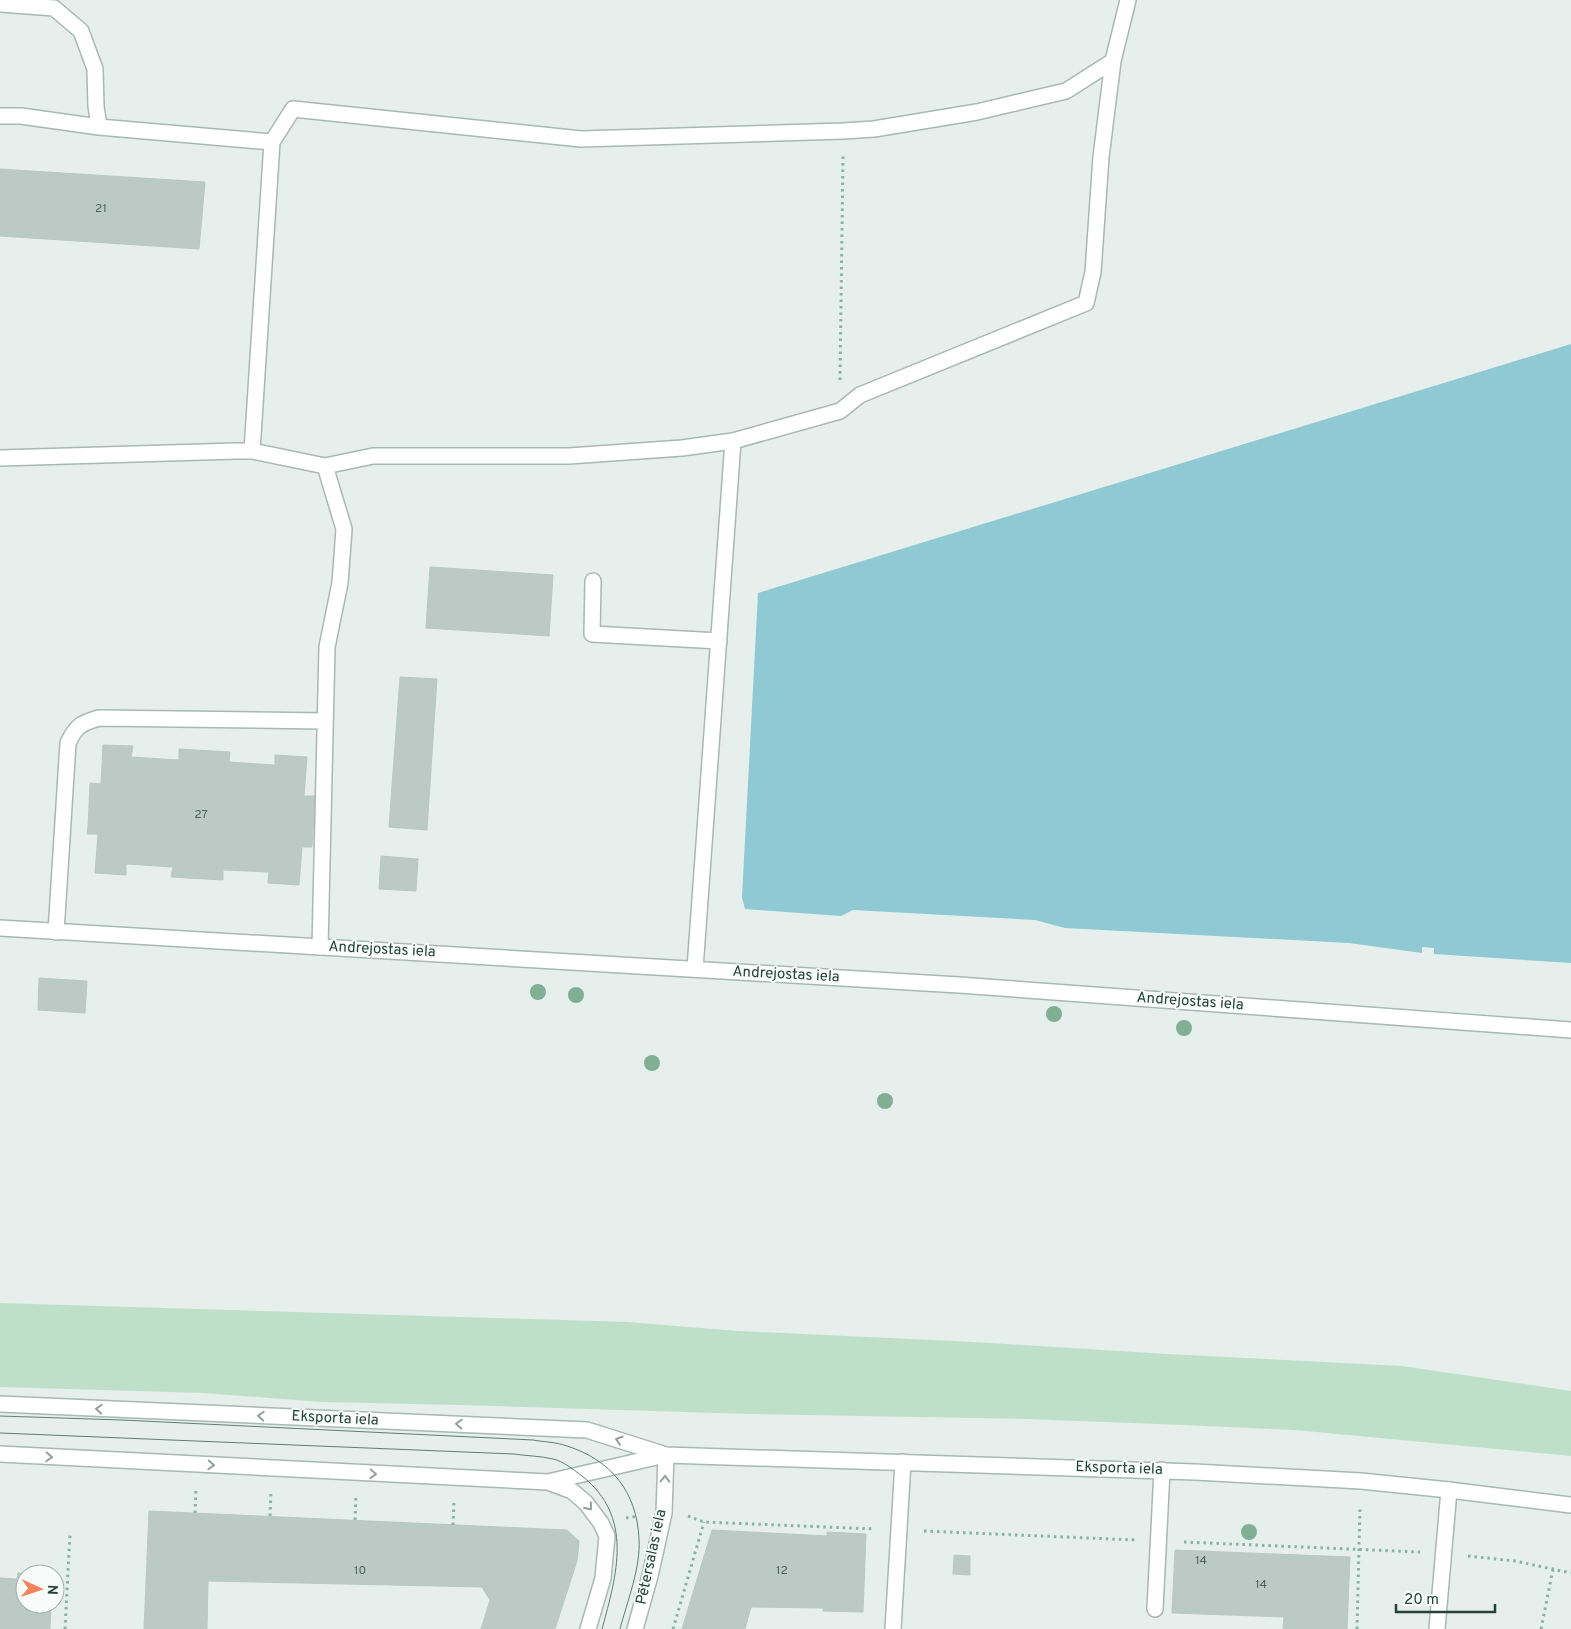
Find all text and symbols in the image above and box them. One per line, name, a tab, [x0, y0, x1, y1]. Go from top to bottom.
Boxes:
house number: 21	[95, 201, 107, 217]
house number: 27	[194, 807, 208, 823]
street label: Andrejostas iela	[328, 938, 436, 962]
street label: Andrejostas iela	[732, 963, 840, 987]
street label: Andrejostas iela	[1136, 989, 1244, 1015]
one-way arrow	[95, 1403, 103, 1414]
street label: Eksporta iela	[291, 1407, 379, 1431]
one-way arrow	[257, 1410, 265, 1421]
one-way arrow	[454, 1419, 462, 1430]
one-way arrow	[616, 1436, 624, 1446]
one-way arrow	[45, 1451, 53, 1462]
street label: Eksporta iela	[1075, 1458, 1163, 1480]
one-way arrow	[207, 1460, 215, 1471]
one-way arrow	[370, 1468, 378, 1479]
one-way arrow	[660, 1475, 670, 1482]
one-way arrow	[583, 1502, 592, 1511]
street label: Pētersalas iela	[633, 1507, 671, 1607]
house number: 14	[1195, 1553, 1207, 1569]
house number: 10	[354, 1563, 366, 1579]
house number: 12	[776, 1563, 788, 1579]
north arrow	[15, 1564, 65, 1614]
house number: 14	[1255, 1577, 1267, 1593]
scale bar	[1396, 1582, 1495, 1614]
text: N	[43, 1584, 60, 1595]
text: 20 m	[1404, 1591, 1439, 1610]

